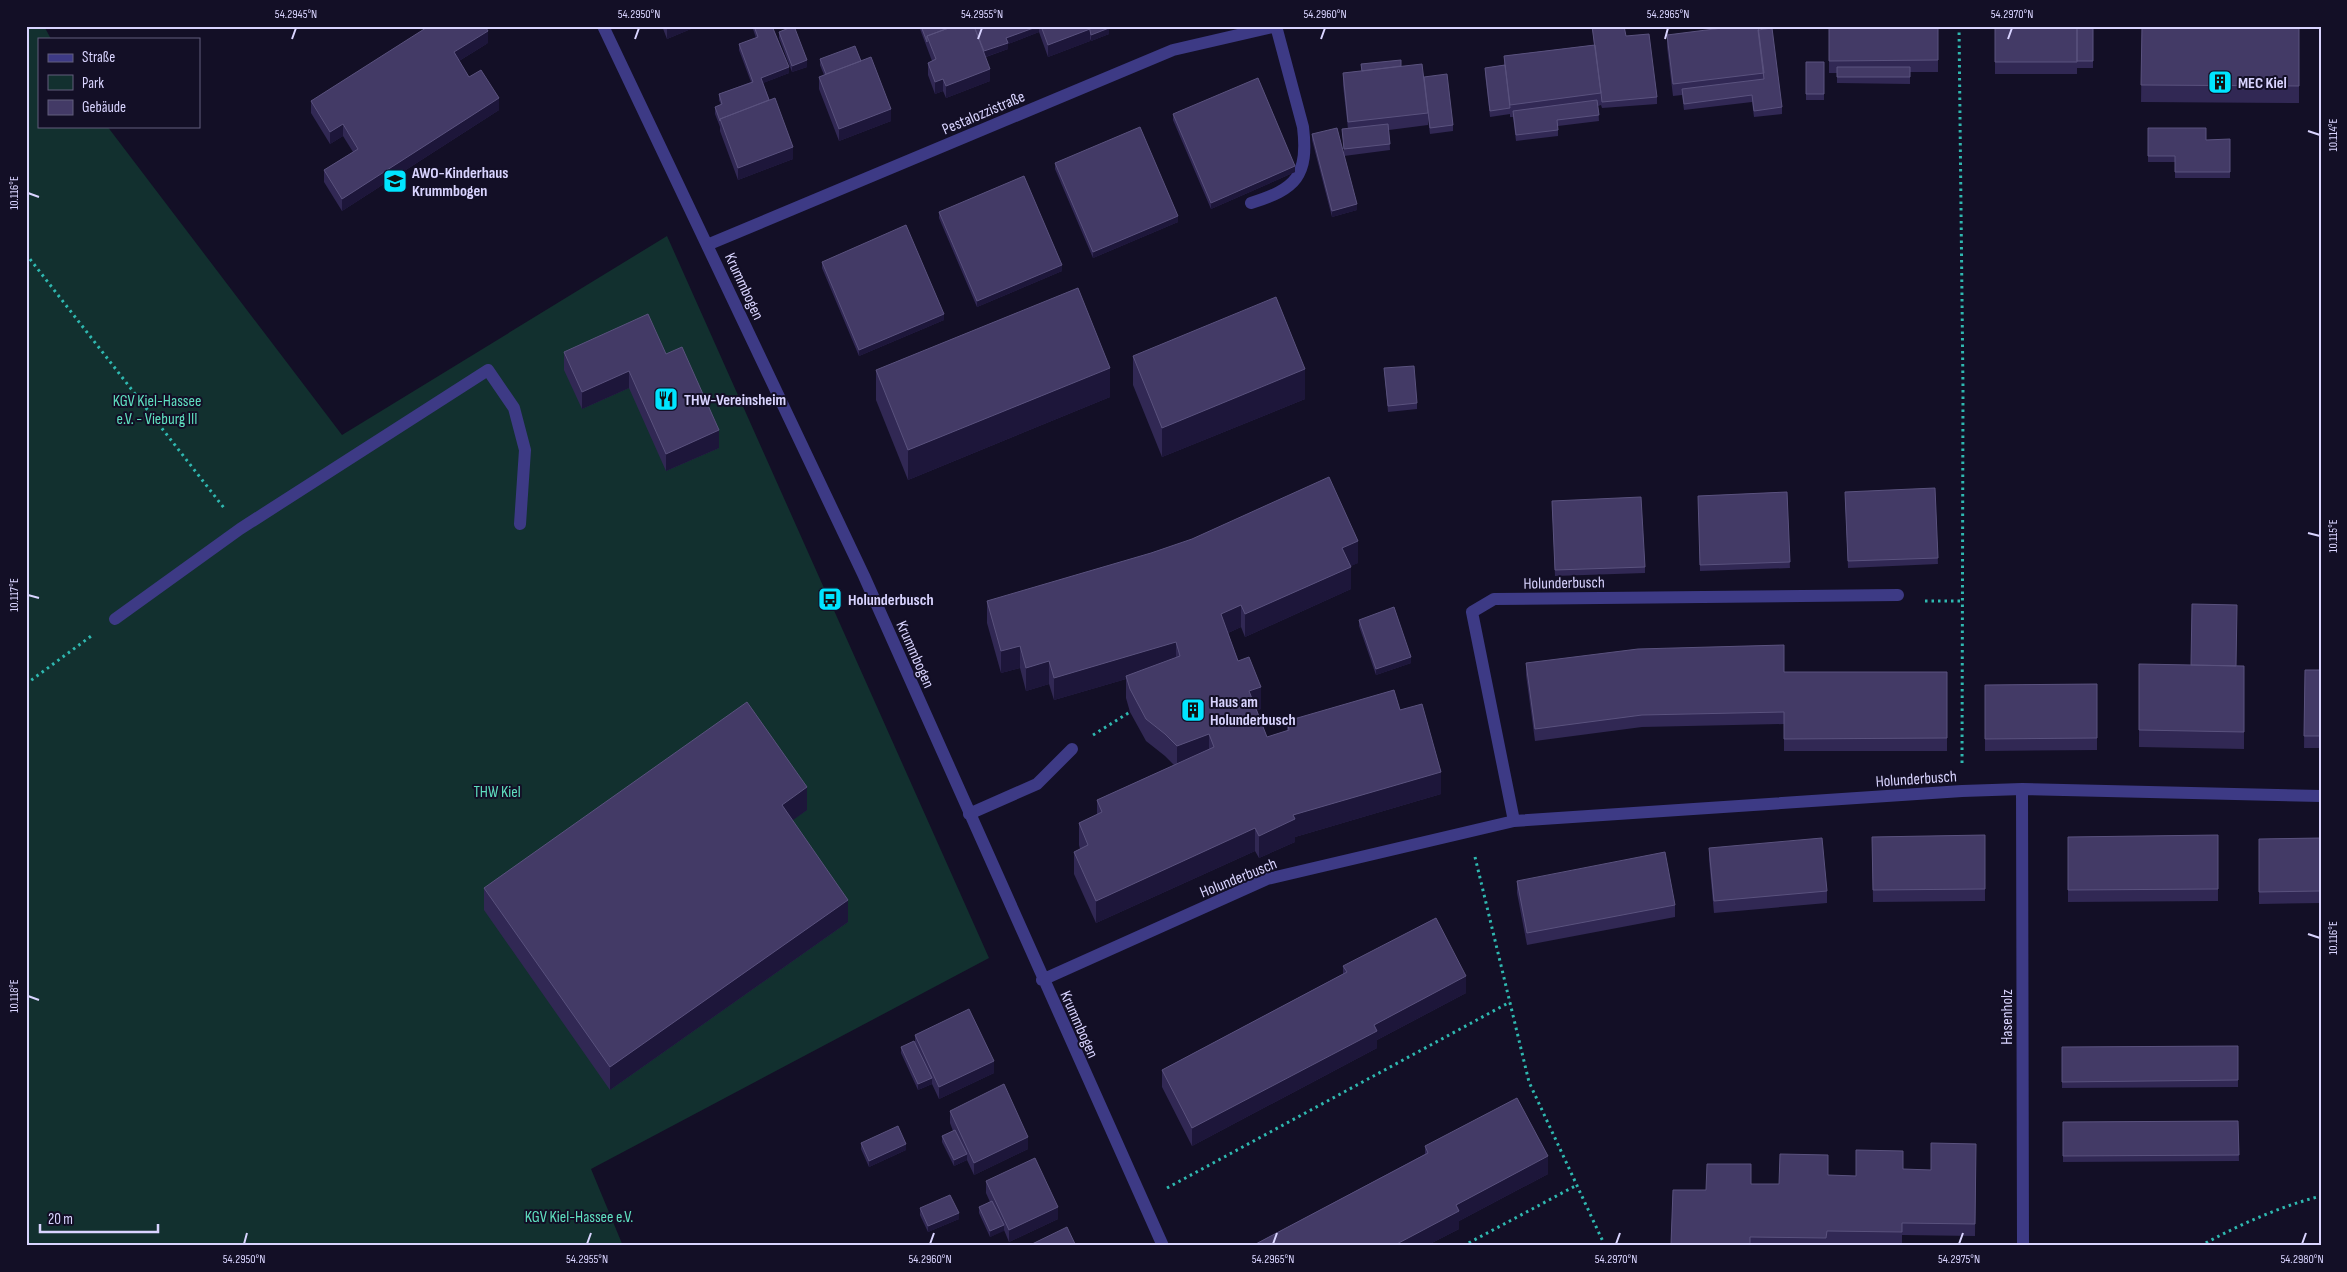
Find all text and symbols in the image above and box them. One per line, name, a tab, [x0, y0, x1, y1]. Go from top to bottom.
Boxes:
text: 54.2945°N	[275, 7, 317, 22]
text: 54.2950°N	[618, 7, 660, 22]
text: 54.2955°N	[961, 7, 1003, 22]
text: 54.2960°N	[1303, 7, 1347, 22]
text: 54.2965°N	[1647, 7, 1689, 22]
text: 54.2970°N	[1991, 7, 2033, 22]
legend	[38, 38, 200, 128]
text: Straße	[82, 48, 115, 67]
building icon: MEC Kiel	[2207, 69, 2233, 95]
text: Park	[82, 74, 104, 93]
place label: MEC Kiel	[2238, 74, 2287, 93]
street label: Pestalozzistraße	[939, 87, 1028, 139]
text: Gebäude	[82, 98, 126, 117]
text: 10.114°E	[2326, 118, 2341, 152]
place label: AWO-Kinderhaus Krummbogen	[411, 164, 508, 201]
school or university icon: AWO-Kinderhaus Krummbogen	[382, 168, 408, 194]
text: 10.116°E	[7, 176, 22, 210]
street label: Krummbogen	[720, 250, 767, 323]
restaurant icon: THW-Vereinsheim	[653, 386, 679, 412]
place label: THW-Vereinsheim	[684, 391, 786, 410]
park label: KGV Kiel-Hassee e.V. - Vieburg III	[113, 392, 201, 429]
text: 10.115°E	[2326, 519, 2341, 553]
street label: Holunderbusch	[1523, 573, 1605, 594]
text: 10.117°E	[7, 578, 22, 612]
bus stop icon: Holunderbusch	[817, 586, 843, 612]
place label: Holunderbusch	[848, 591, 934, 610]
street label: Krummbogen	[891, 618, 938, 691]
place label: Haus am Holunderbusch	[1210, 693, 1296, 730]
building icon: Haus am Holunderbusch	[1180, 697, 1206, 723]
street label: Holunderbusch	[1875, 767, 1957, 792]
park label: THW Kiel	[473, 783, 521, 802]
street label: Holunderbusch	[1197, 854, 1280, 902]
text: 10.116°E	[2326, 921, 2341, 955]
text: 10.118°E	[7, 979, 22, 1013]
street label: Krummbogen	[1055, 988, 1102, 1061]
street label: Hasenholz	[1998, 989, 2017, 1045]
scale bar	[40, 1202, 158, 1234]
park label: KGV Kiel-Hassee e.V.	[525, 1208, 633, 1227]
text: 20 m	[48, 1210, 73, 1229]
text: 54.2950°N	[223, 1252, 265, 1267]
text: 54.2955°N	[566, 1252, 608, 1267]
text: 54.2960°N	[908, 1252, 952, 1267]
text: 54.2965°N	[1252, 1252, 1294, 1267]
text: 54.2970°N	[1595, 1252, 1637, 1267]
text: 54.2975°N	[1938, 1252, 1980, 1267]
text: 54.2980°N	[2280, 1252, 2324, 1267]

